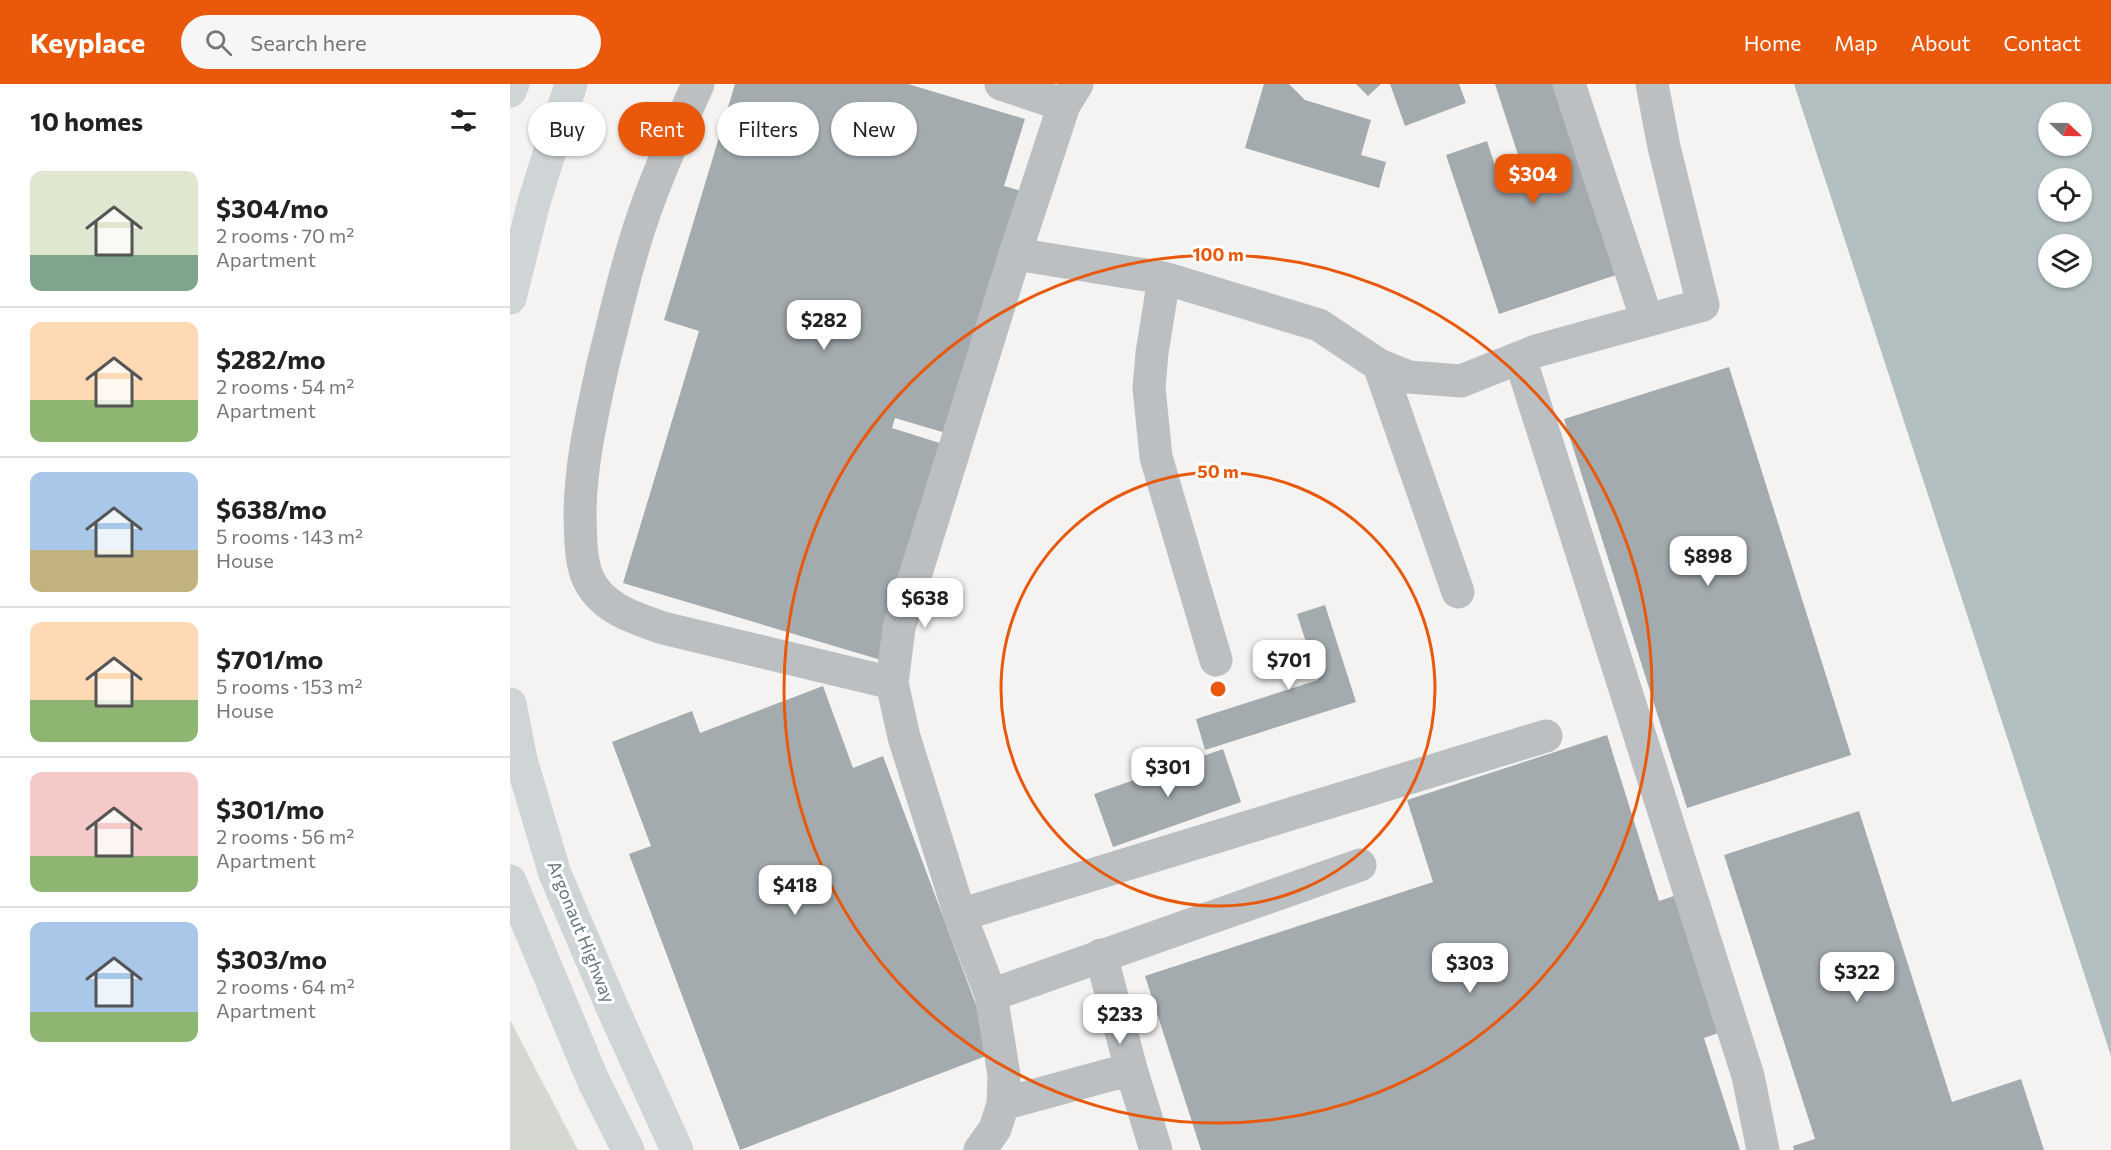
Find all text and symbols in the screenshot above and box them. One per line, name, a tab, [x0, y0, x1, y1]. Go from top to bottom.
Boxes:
search box	[181, 15, 601, 69]
text: Keyplace	[30, 25, 145, 59]
icon: search	[202, 26, 235, 59]
text: Search here	[250, 29, 367, 56]
text: Home	[1744, 30, 1801, 55]
text: Map	[1834, 30, 1878, 55]
text: About	[1911, 30, 1970, 55]
text: Contact	[2003, 30, 2081, 55]
chip: Buy	[528, 102, 606, 156]
chip: Rent	[618, 102, 705, 156]
chip: Filters	[717, 102, 819, 156]
chip: New	[831, 102, 917, 156]
north arrow	[2038, 102, 2092, 156]
map controls	[2038, 102, 2092, 288]
icon: filters	[447, 104, 480, 137]
text: 10 homes	[30, 105, 143, 136]
pin: $304	[1497, 154, 1569, 205]
text: $304	[1509, 161, 1557, 185]
button: locate	[2038, 168, 2092, 222]
text: $304/mo	[216, 192, 328, 223]
icon: home	[78, 195, 150, 267]
text: 2 rooms · 70 m²	[216, 223, 354, 247]
button: layers	[2038, 234, 2092, 288]
text: 100 m	[1192, 243, 1244, 265]
text: Apartment	[216, 247, 316, 271]
pin: $282	[788, 300, 860, 351]
text: $282	[801, 307, 847, 331]
text: $282/mo	[216, 343, 325, 374]
icon: home	[78, 346, 150, 418]
text: 2 rooms · 54 m²	[216, 374, 354, 398]
text: Apartment	[216, 398, 316, 422]
text: 50 m	[1197, 460, 1239, 482]
text: $638/mo	[216, 493, 327, 524]
icon: home	[78, 496, 150, 568]
text: 5 rooms · 143 m²	[216, 524, 363, 548]
pin: $898	[1672, 536, 1744, 587]
text: $898	[1684, 543, 1732, 567]
text: House	[216, 548, 274, 572]
pin: $638	[889, 578, 961, 629]
text: $638	[901, 585, 949, 609]
pin: $701	[1253, 640, 1325, 691]
text: $701/mo	[216, 643, 323, 674]
icon: home	[78, 646, 150, 718]
text: $701	[1267, 647, 1311, 671]
text: 5 rooms · 153 m²	[216, 674, 363, 698]
centre of rings	[1208, 679, 1228, 699]
text: House	[216, 698, 274, 722]
pin: $301	[1132, 747, 1204, 798]
text: $301	[1145, 754, 1191, 778]
text: $301/mo	[216, 793, 324, 824]
icon: home	[78, 796, 150, 868]
text: 2 rooms · 56 m²	[216, 824, 354, 848]
text: Apartment	[216, 848, 316, 872]
street label: Argonaut Highway	[543, 857, 620, 1006]
pin: $418	[759, 865, 831, 916]
text: $418	[773, 872, 817, 896]
text: $303/mo	[216, 943, 327, 974]
pin: $303	[1434, 943, 1506, 994]
icon: home	[78, 946, 150, 1018]
text: $303	[1446, 950, 1494, 974]
pin: $322	[1821, 952, 1893, 1003]
text: $322	[1834, 959, 1880, 983]
text: 2 rooms · 64 m²	[216, 974, 355, 998]
pin: $233	[1084, 994, 1156, 1045]
text: Apartment	[216, 998, 316, 1022]
text: $233	[1097, 1001, 1143, 1025]

